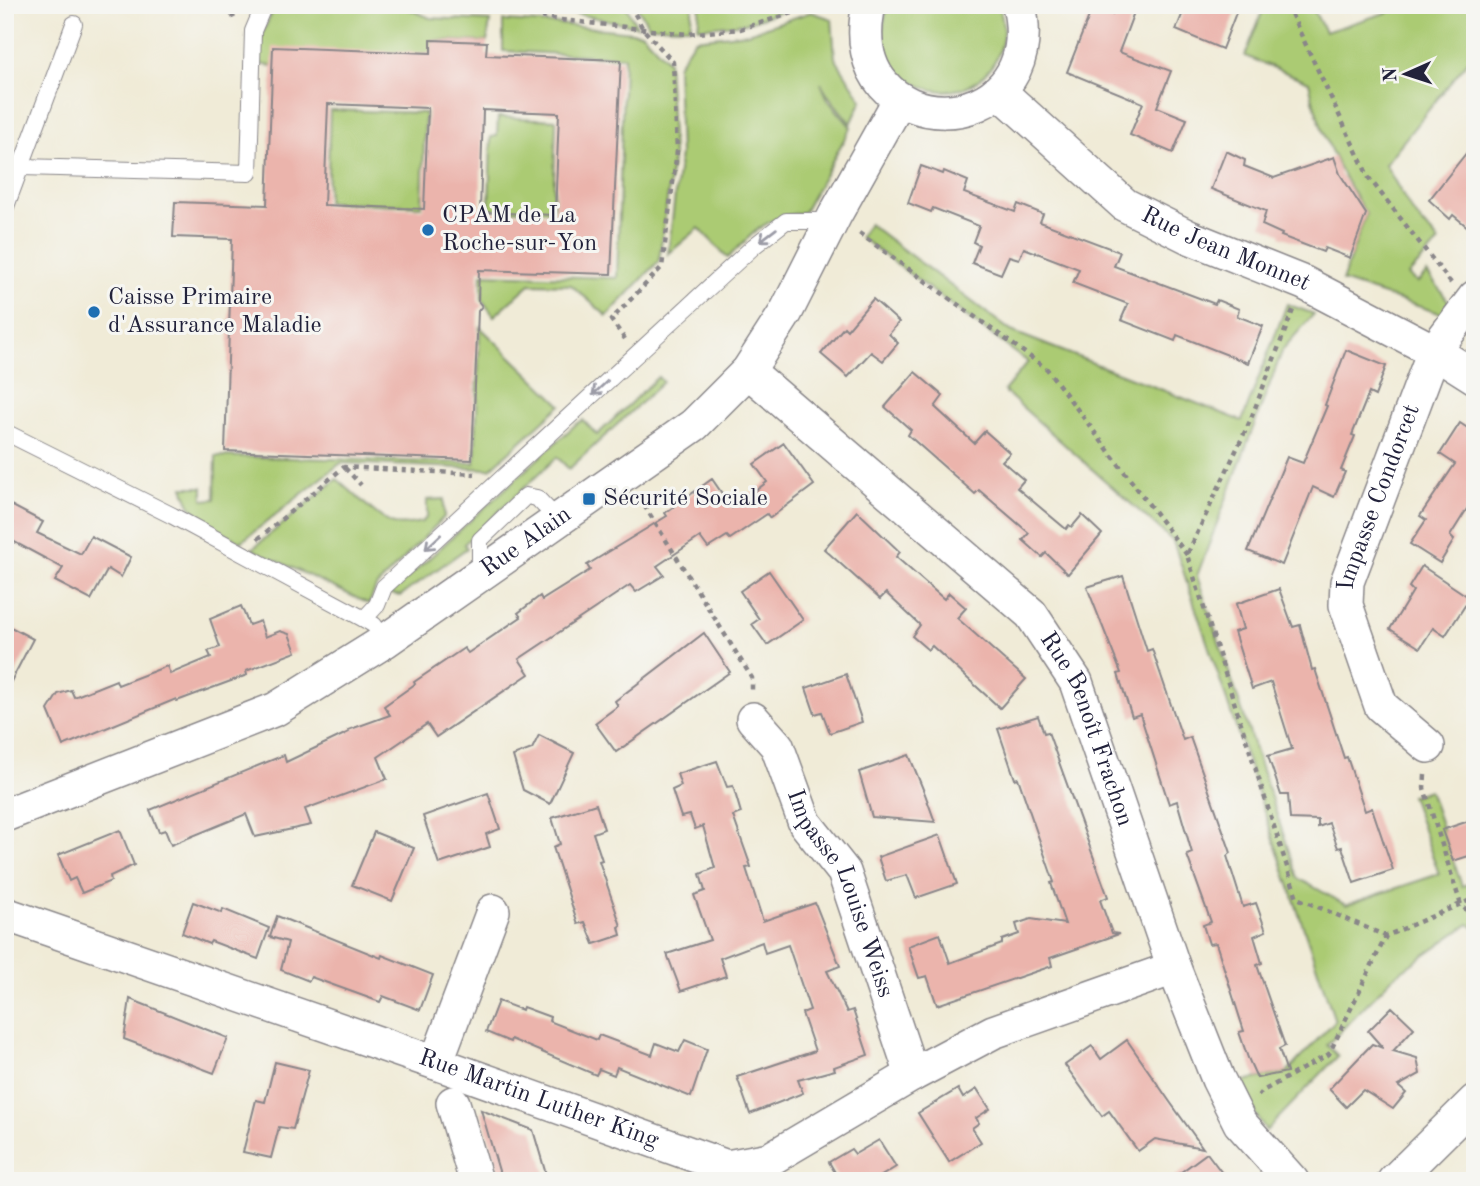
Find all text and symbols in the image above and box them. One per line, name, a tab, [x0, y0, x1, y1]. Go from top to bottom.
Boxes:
north arrow	[1372, 38, 1442, 108]
text: N	[1382, 67, 1401, 83]
street label: Rue Jean Monnet	[1137, 203, 1314, 296]
place label: CPAM de La Roche-sur-Yon	[442, 204, 597, 256]
marker: CPAM de La Roche-sur-Yon	[420, 222, 436, 238]
one-way arrow	[759, 227, 778, 242]
place label: Caisse Primaire d'Assurance Maladie	[108, 286, 322, 338]
marker: Caisse Primaire d'Assurance Maladie	[86, 304, 102, 320]
one-way arrow	[592, 379, 609, 396]
street label: Impasse Condorcet	[1335, 401, 1425, 590]
place label: Sécurité Sociale	[603, 487, 768, 511]
marker: Sécurité Sociale	[581, 491, 597, 507]
street label: Rue Alain	[477, 503, 576, 582]
one-way arrow	[424, 534, 442, 550]
street label: Rue Benoît Frachon	[1035, 628, 1137, 829]
street label: Impasse Louise Weiss	[782, 787, 897, 1001]
street label: Rue Martin Luther King	[416, 1046, 662, 1154]

